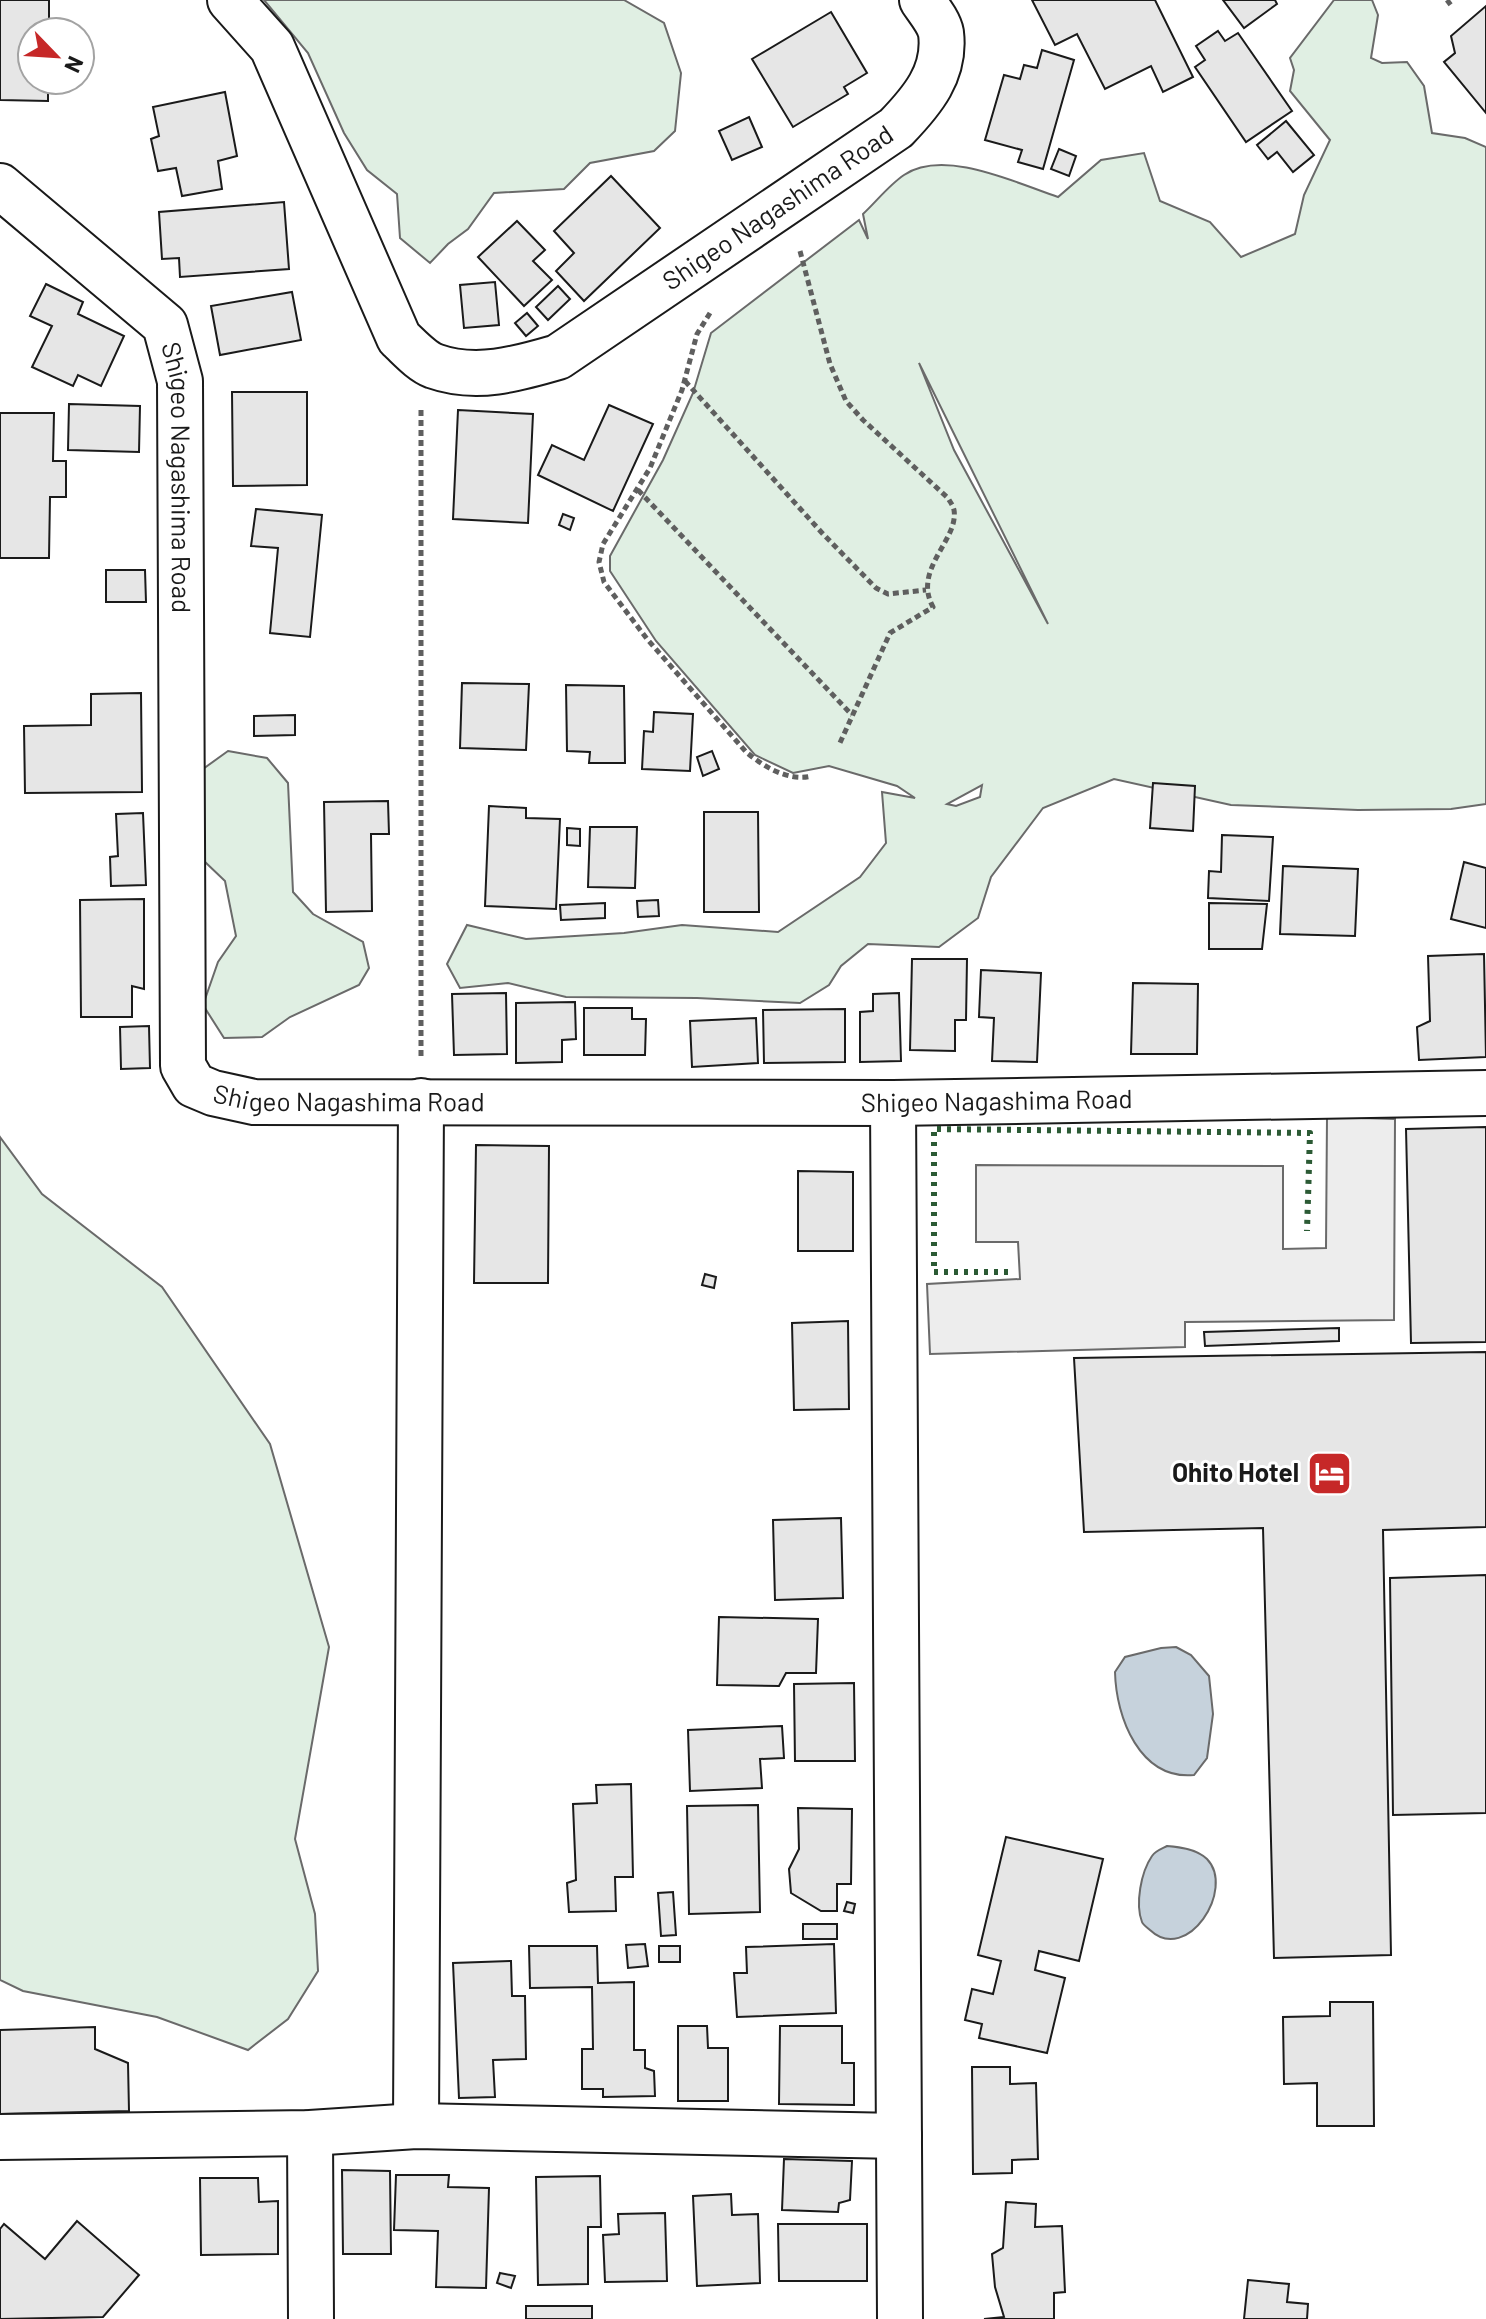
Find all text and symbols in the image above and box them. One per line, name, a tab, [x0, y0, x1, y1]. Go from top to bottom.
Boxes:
north arrow	[16, 16, 96, 96]
text: N	[60, 53, 90, 77]
street label: Shigeo Nagashima Road	[656, 118, 898, 296]
street label: Shigeo Nagashima Road	[156, 338, 198, 613]
street label: Shigeo Nagashima Road	[211, 1077, 485, 1116]
street label: Shigeo Nagashima Road	[861, 1082, 1133, 1117]
hotel icon: Ohito Hotel	[1306, 1449, 1354, 1497]
place label: Ohito Hotel	[1172, 1456, 1299, 1487]

